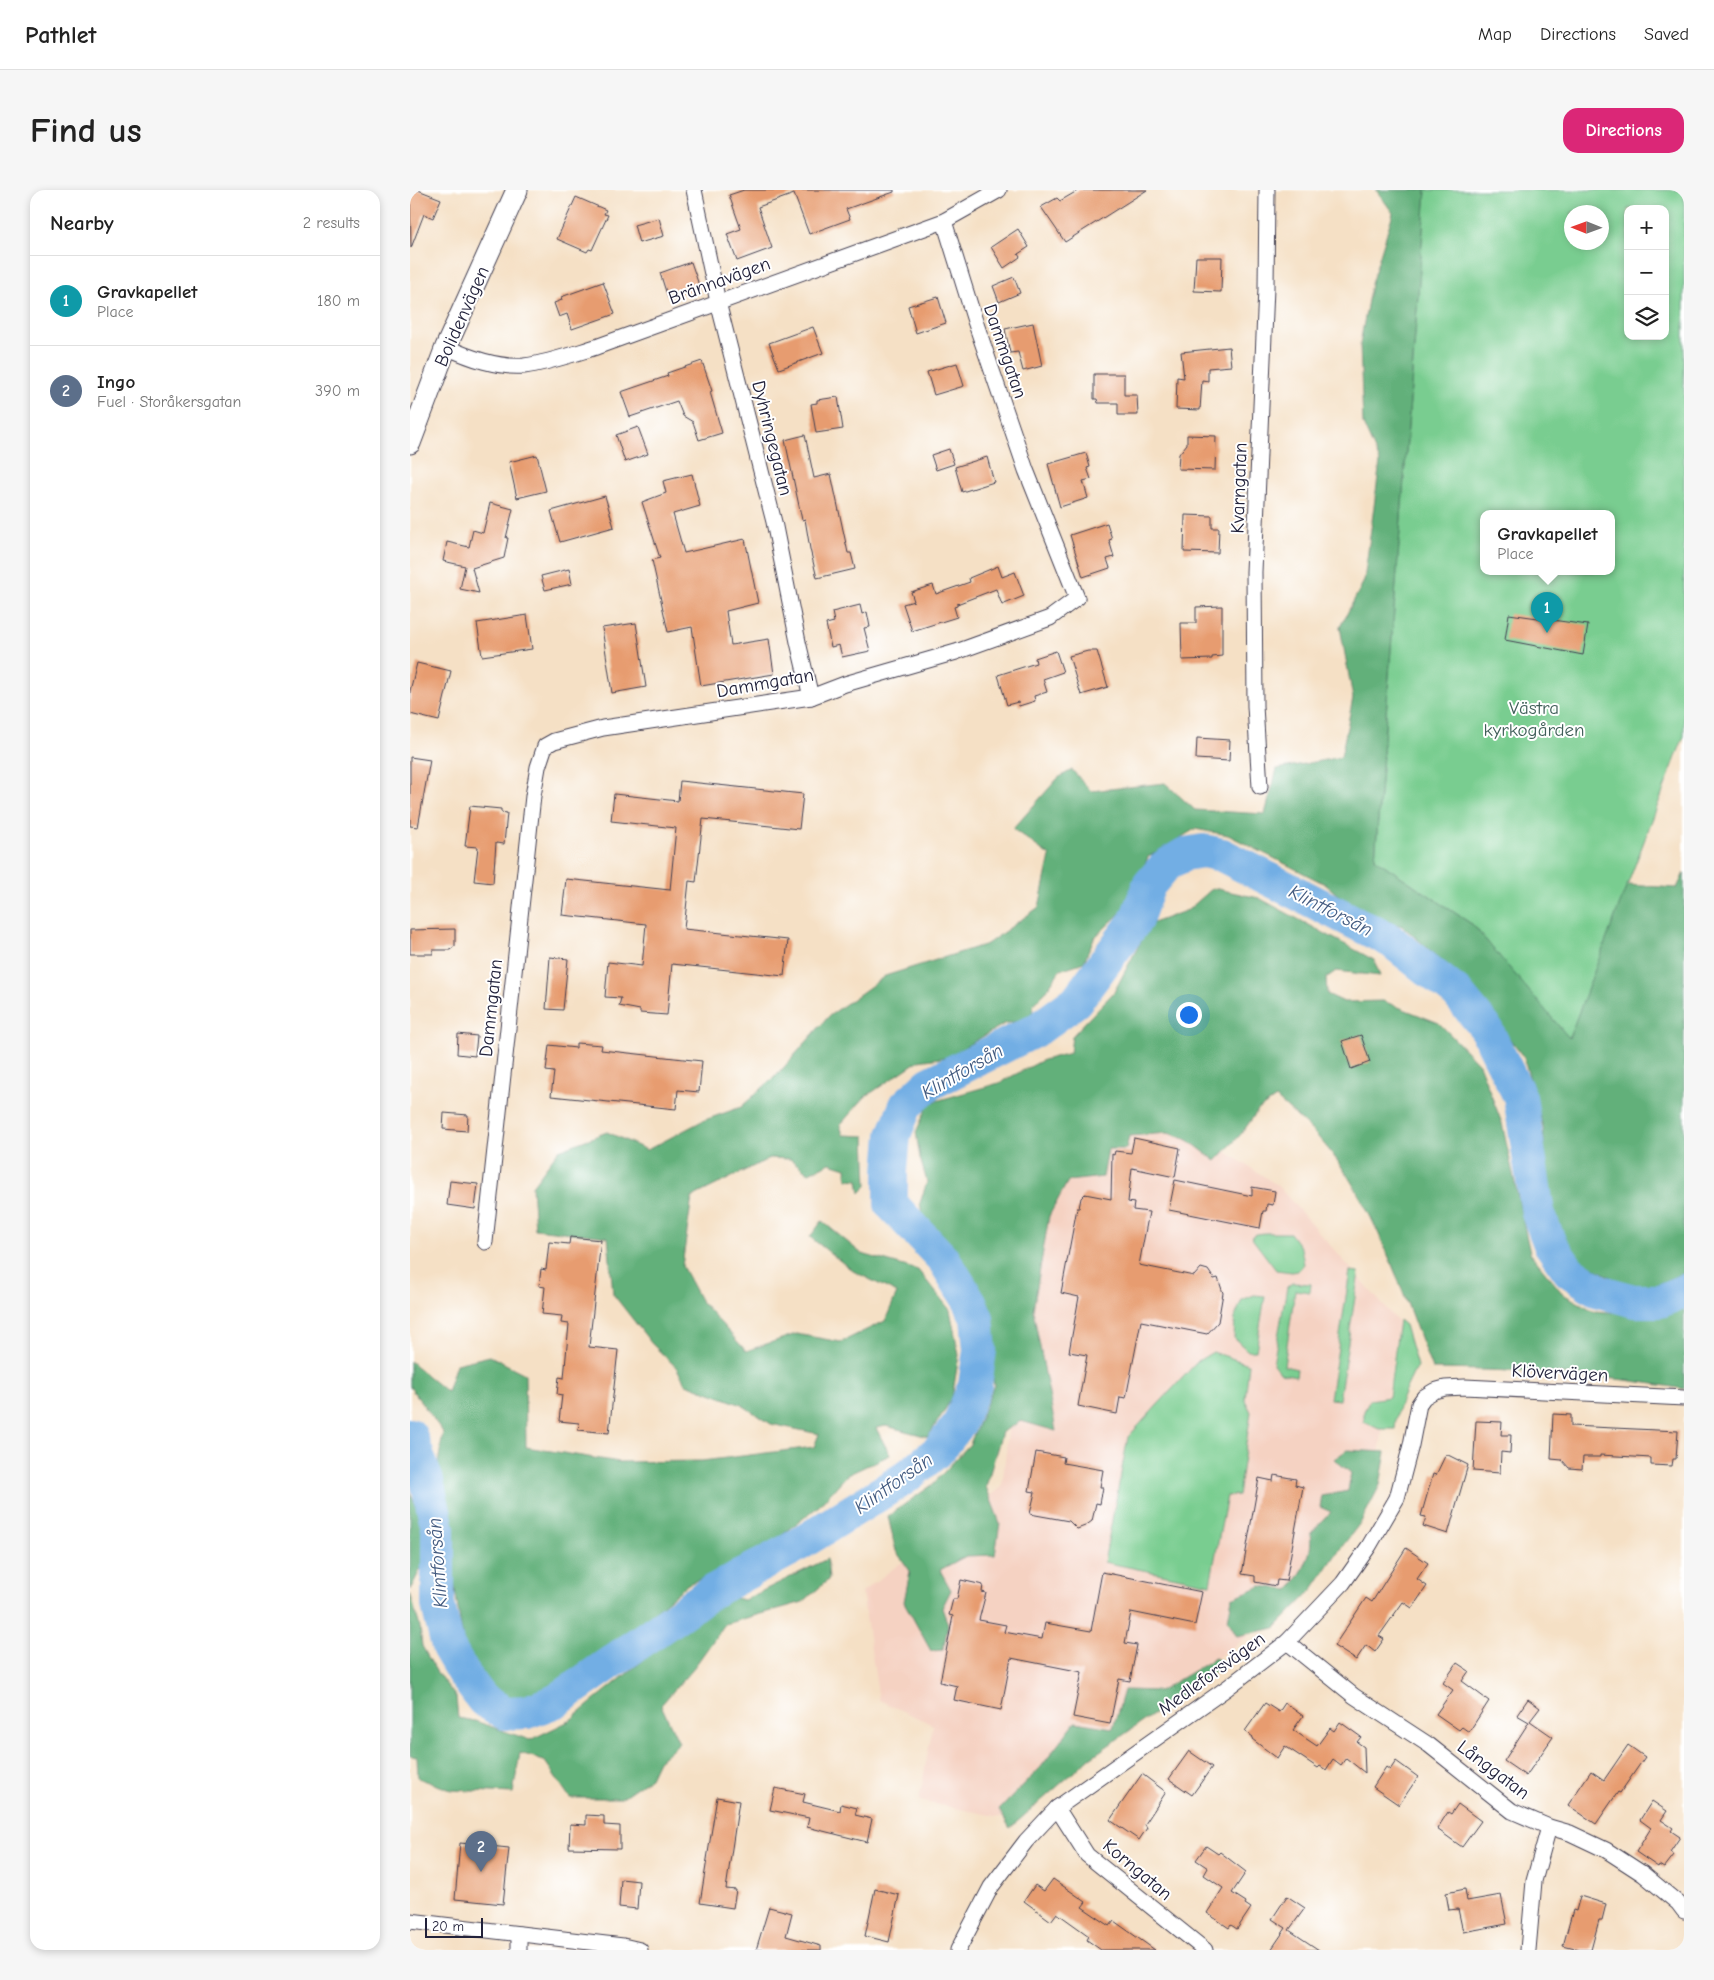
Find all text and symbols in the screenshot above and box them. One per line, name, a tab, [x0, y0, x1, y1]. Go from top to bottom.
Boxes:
text: Pathlet	[25, 21, 96, 49]
text: Map	[1478, 24, 1512, 45]
text: Directions	[1540, 24, 1616, 45]
text: Saved	[1644, 24, 1689, 45]
button: Directions	[1563, 108, 1684, 153]
text: Find us	[30, 110, 142, 151]
north arrow	[1564, 205, 1609, 250]
map controls	[1624, 205, 1669, 340]
button: +	[1624, 205, 1669, 250]
text: Nearby	[50, 211, 114, 235]
text: 2 results	[303, 214, 360, 232]
button: −	[1624, 250, 1669, 295]
street label: Brännavägen	[665, 252, 773, 310]
street label: Bolidenvägen	[430, 263, 494, 370]
text: Gravkapellet	[97, 281, 198, 303]
text: 1	[63, 292, 69, 310]
text: 180 m	[317, 292, 360, 310]
button: layers	[1624, 295, 1669, 340]
street label: Dammgatan	[979, 301, 1031, 401]
text: Place	[97, 303, 133, 321]
text: Ingo	[97, 371, 135, 393]
street label: Dyhringegatan	[747, 379, 797, 498]
text: 2	[62, 382, 70, 400]
text: 390 m	[315, 382, 360, 400]
text: Fuel · Storåkersgatan	[97, 393, 241, 411]
street label: Kvarngatan	[1226, 442, 1252, 534]
popup	[1480, 510, 1615, 575]
text: Gravkapellet	[1497, 523, 1598, 545]
text: Place	[1497, 545, 1534, 563]
pin: 1	[1531, 592, 1563, 633]
street label: Dammgatan	[715, 664, 815, 702]
park label: Västra kyrkogården	[1483, 697, 1585, 741]
water label: Klintforsån	[1285, 880, 1376, 941]
street label: Dammgatan	[475, 958, 507, 1058]
your location	[1176, 1002, 1202, 1028]
water label: Klintforsån	[917, 1039, 1007, 1104]
street label: Klövervägen	[1511, 1359, 1609, 1387]
water label: Klintforsån	[850, 1448, 937, 1519]
water label: Klintforsån	[423, 1517, 452, 1609]
street label: Medleforsvägen	[1154, 1628, 1269, 1720]
street label: Långgatan	[1453, 1736, 1534, 1804]
pin: 2	[465, 1831, 497, 1872]
street label: Korngatan	[1098, 1834, 1177, 1905]
scale bar	[425, 1915, 482, 1938]
text: 20 m	[432, 1918, 464, 1935]

